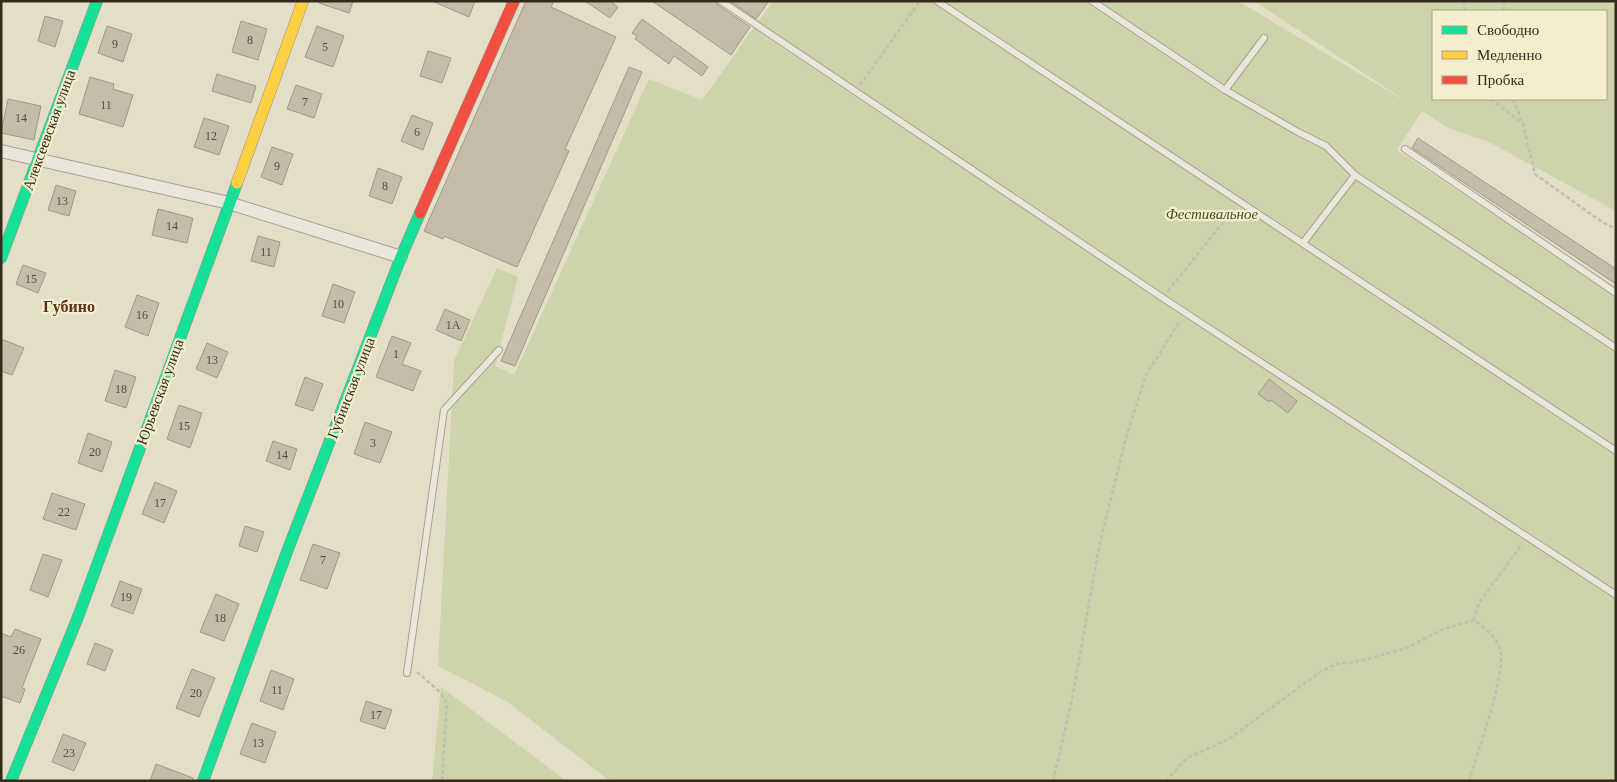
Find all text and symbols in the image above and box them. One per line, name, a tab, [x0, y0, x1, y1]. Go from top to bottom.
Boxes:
legend	[1432, 10, 1607, 100]
text: Свободно	[1477, 22, 1539, 38]
house number: 8	[247, 33, 253, 47]
house number: 9	[112, 37, 118, 51]
house number: 5	[322, 40, 328, 54]
text: Медленно	[1477, 47, 1542, 63]
street label: Алексеевская улица	[20, 67, 78, 192]
text: Пробка	[1477, 72, 1525, 88]
house number: 7	[302, 95, 308, 109]
house number: 11	[100, 98, 112, 112]
house number: 14	[15, 111, 27, 125]
house number: 6	[414, 125, 420, 139]
house number: 12	[205, 129, 217, 143]
house number: 9	[274, 159, 280, 173]
house number: 8	[382, 179, 388, 193]
house number: 13	[56, 194, 68, 208]
park label: Фестивальное	[1166, 206, 1259, 222]
house number: 14	[166, 219, 178, 233]
house number: 11	[260, 245, 272, 259]
house number: 15	[25, 272, 37, 286]
house number: 10	[332, 297, 344, 311]
district label: Губино	[43, 298, 95, 316]
house number: 16	[136, 308, 148, 322]
house number: 1А	[446, 318, 461, 332]
street label: Губинская улица	[324, 335, 378, 441]
street label: Юрьевская улица	[133, 337, 187, 447]
house number: 1	[393, 347, 399, 361]
house number: 13	[206, 353, 218, 367]
house number: 18	[115, 382, 127, 396]
house number: 15	[178, 419, 190, 433]
house number: 3	[370, 436, 376, 450]
house number: 20	[89, 445, 101, 459]
house number: 14	[276, 448, 288, 462]
house number: 17	[154, 496, 166, 510]
house number: 22	[58, 505, 70, 519]
house number: 7	[320, 553, 326, 567]
house number: 19	[120, 590, 132, 604]
house number: 18	[214, 611, 226, 625]
house number: 26	[13, 643, 25, 657]
house number: 11	[271, 683, 283, 697]
house number: 20	[190, 686, 202, 700]
house number: 17	[370, 708, 382, 722]
house number: 13	[252, 736, 264, 750]
house number: 23	[63, 746, 75, 760]

